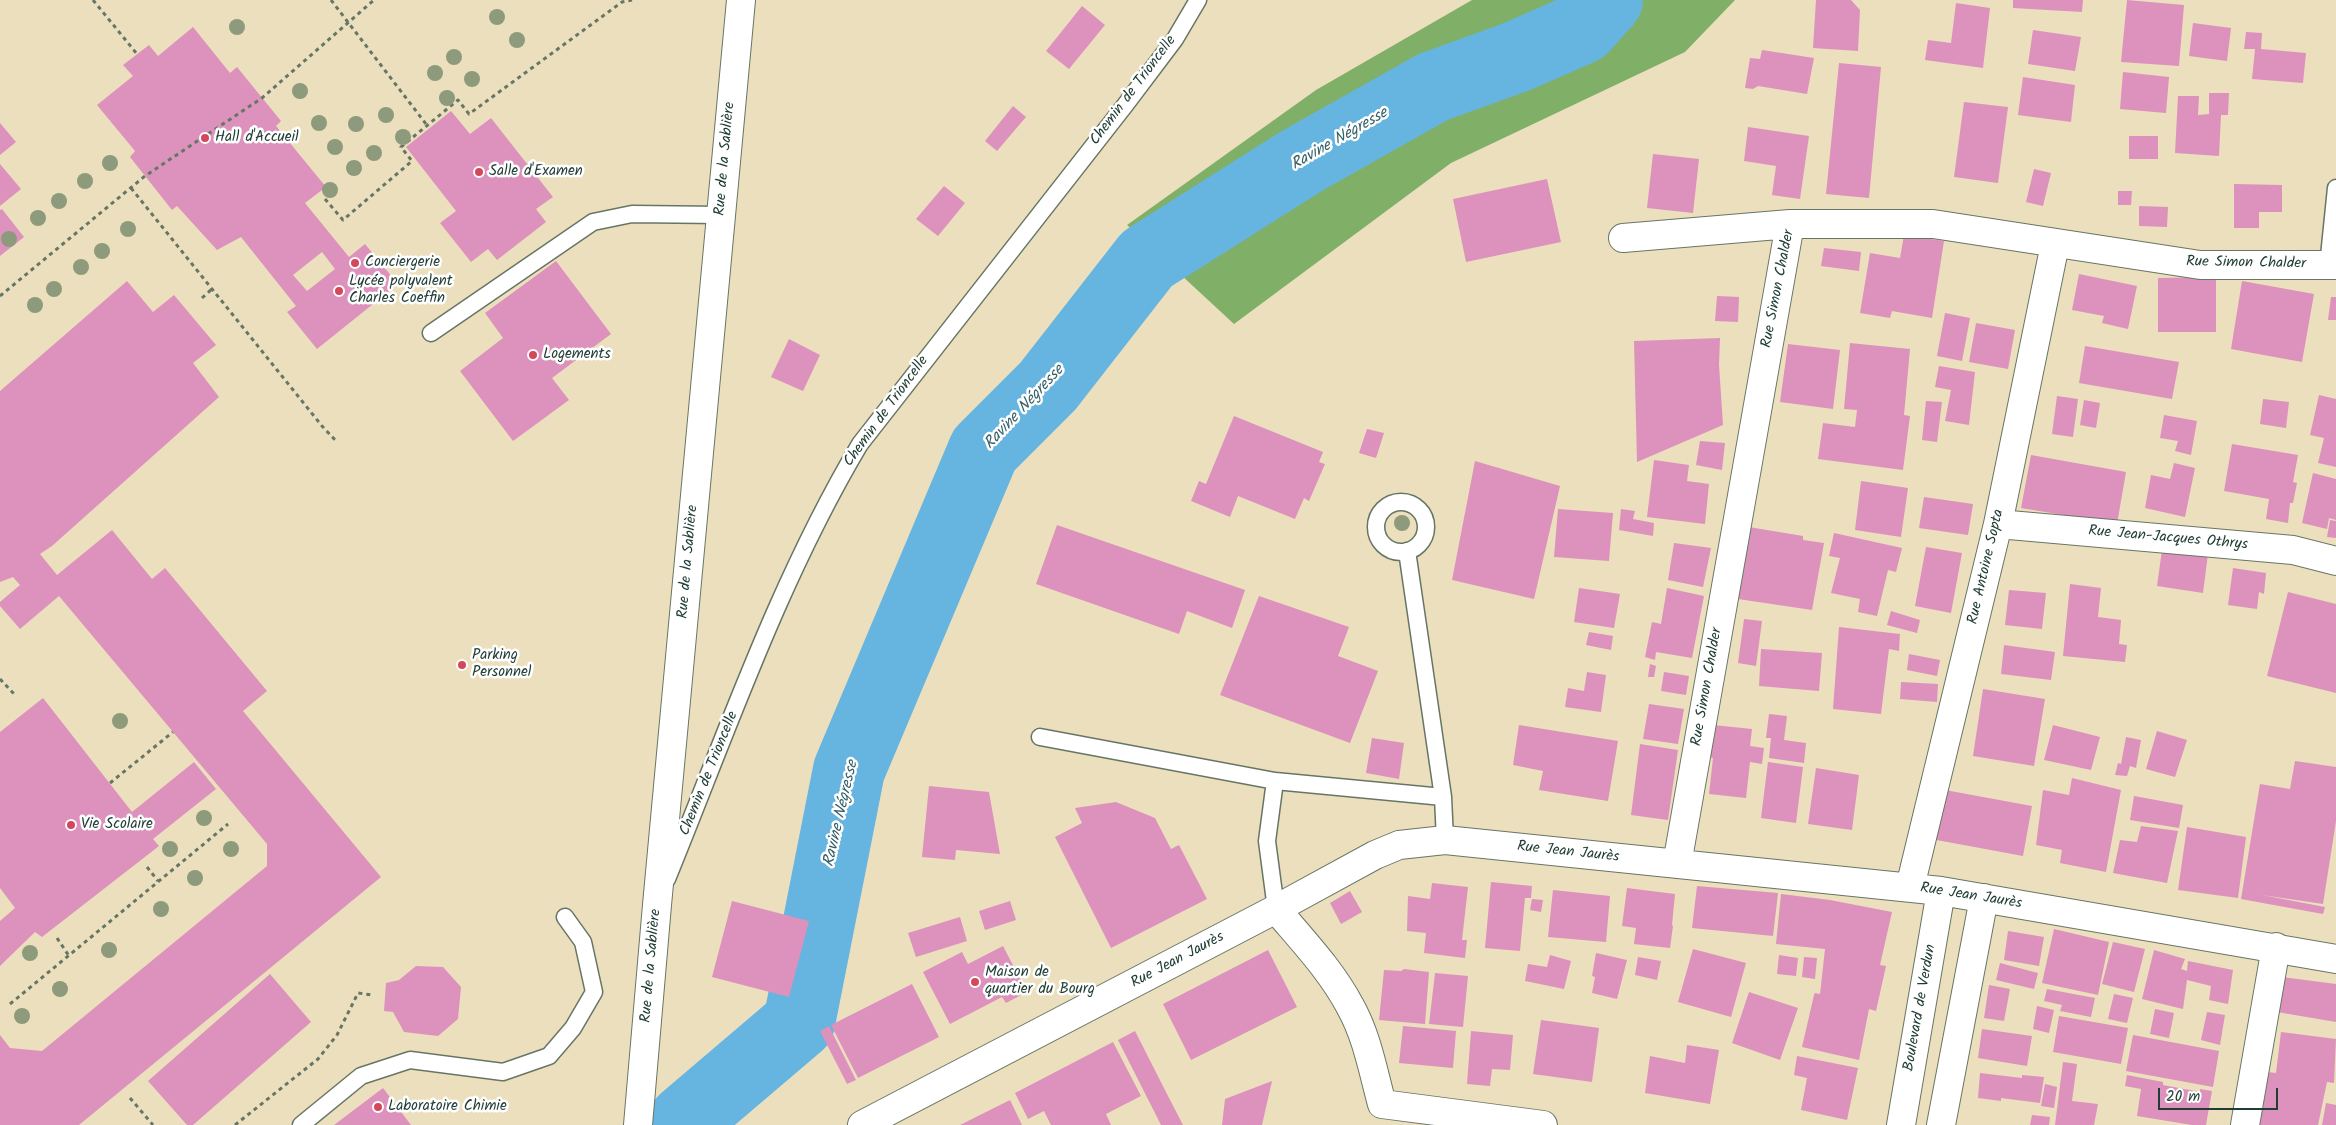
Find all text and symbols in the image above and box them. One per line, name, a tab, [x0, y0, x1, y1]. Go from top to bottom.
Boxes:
street label: Chemin de Trioncelle	[1087, 33, 1181, 149]
street label: Rue de la Sablière	[712, 101, 740, 217]
water label: Ravine Négresse	[1288, 105, 1392, 175]
place label: Hall d'Accueil	[215, 129, 299, 147]
marker: Hall d'Accueil	[199, 132, 211, 144]
place label: Salle d'Examen	[489, 163, 583, 181]
marker: Salle d'Examen	[473, 166, 485, 178]
street label: Rue Simon Chalder	[1759, 228, 1799, 350]
place label: Conciergerie	[365, 254, 440, 272]
street label: Rue Simon Chalder	[2186, 254, 2306, 274]
marker: Conciergerie	[349, 257, 361, 269]
place label: Lycée polyvalent Charles Coeffin	[349, 273, 452, 308]
marker: Lycée polyvalent Charles Coeffin	[333, 285, 345, 297]
place label: Logements	[543, 346, 611, 364]
marker: Logements	[527, 349, 539, 361]
street label: Chemin de Trioncelle	[841, 353, 933, 471]
water label: Ravine Négresse	[981, 362, 1069, 454]
street label: Rue de la Sablière	[675, 504, 703, 620]
street label: Rue Antoine Sopta	[1965, 508, 2009, 626]
street label: Rue Jean-Jacques Othrys	[2087, 523, 2249, 555]
street label: Rue Simon Chalder	[1689, 626, 1727, 748]
place label: Parking Personnel	[472, 647, 531, 682]
marker: Parking Personnel	[456, 659, 468, 671]
street label: Chemin de Trioncelle	[677, 709, 743, 839]
water label: Ravine Négresse	[820, 759, 864, 869]
place label: Vie Scolaire	[81, 816, 153, 834]
marker: Vie Scolaire	[65, 819, 77, 831]
street label: Rue Jean Jaurès	[1516, 839, 1620, 867]
street label: Rue Jean Jaurès	[1919, 880, 2023, 914]
street label: Rue de la Sablière	[638, 908, 666, 1024]
street label: Rue Jean Jaurès	[1128, 929, 1228, 993]
street label: Boulevard de Verdun	[1901, 943, 1941, 1073]
place label: Maison de quartier du Bourg	[985, 964, 1095, 999]
marker: Maison de quartier du Bourg	[969, 976, 981, 988]
scale bar	[2161, 1078, 2281, 1110]
text: 20 m	[2166, 1085, 2200, 1109]
place label: Laboratoire Chimie	[388, 1098, 507, 1116]
marker: Laboratoire Chimie	[372, 1101, 384, 1113]

